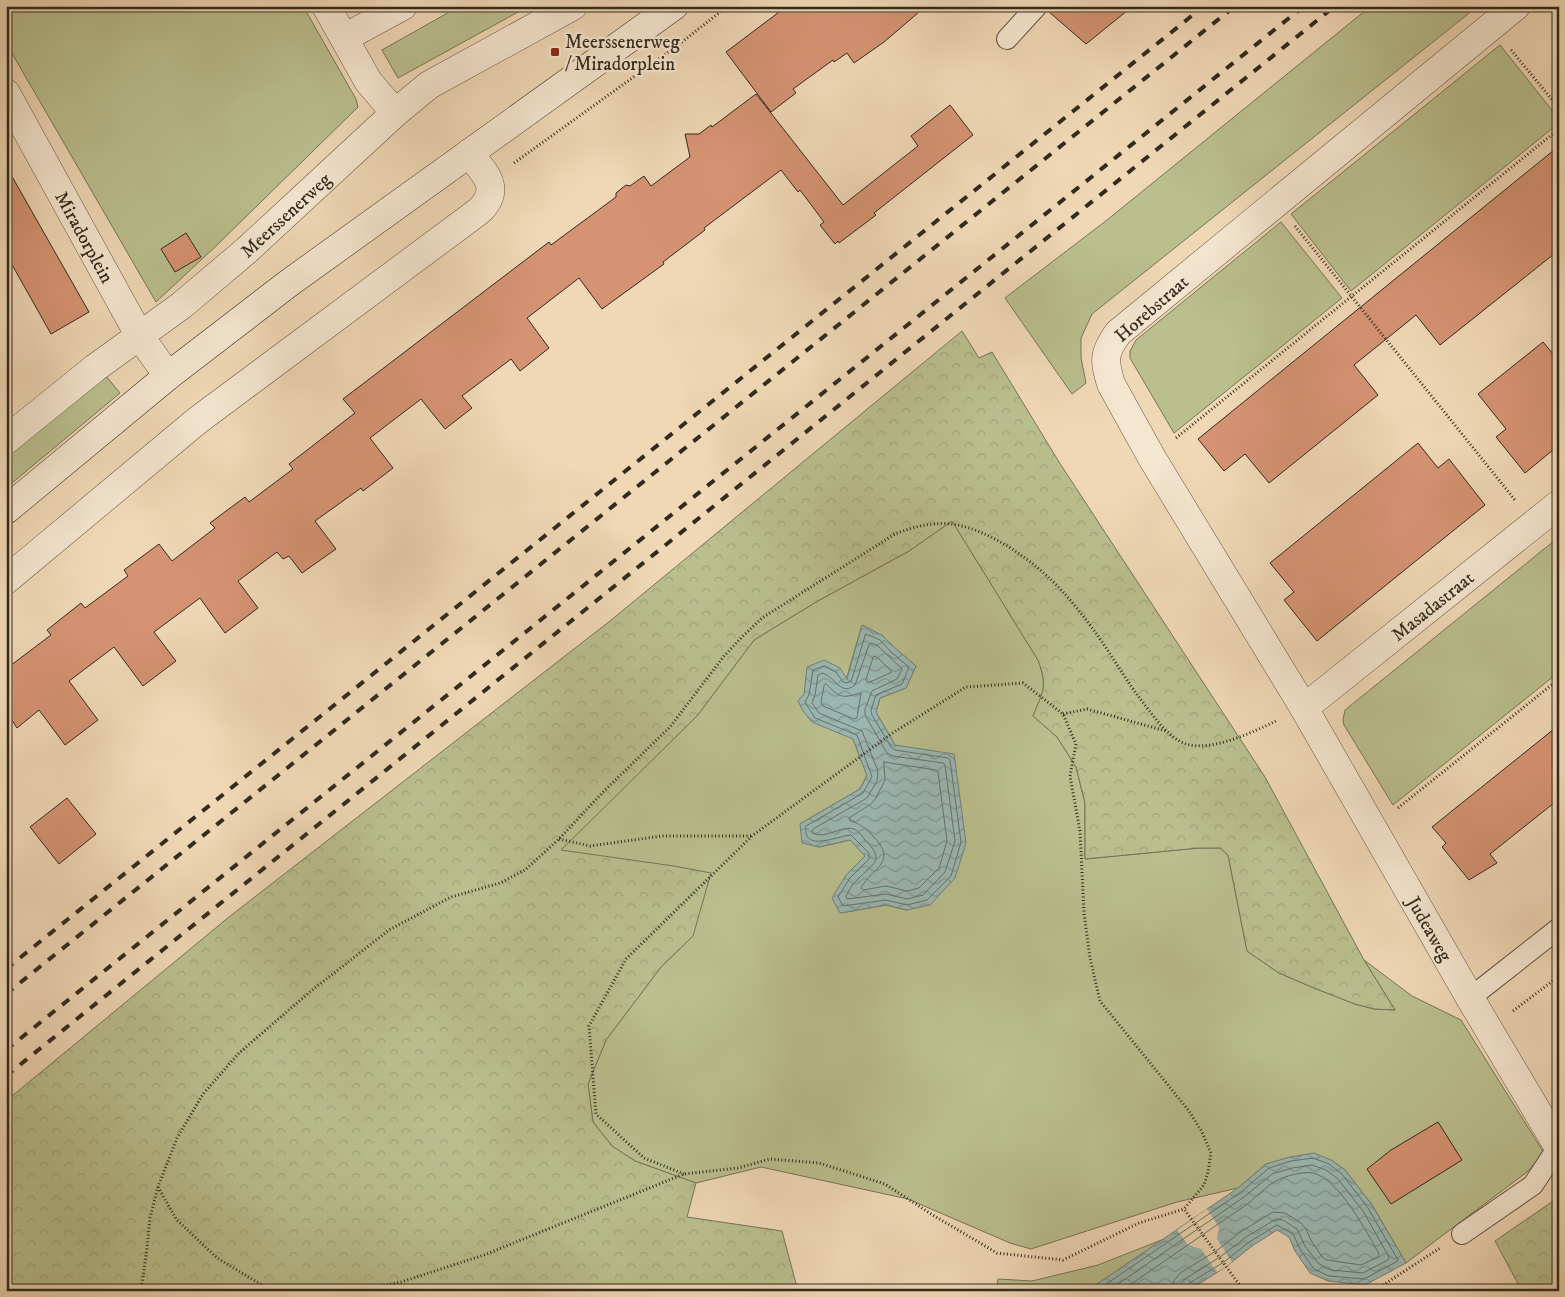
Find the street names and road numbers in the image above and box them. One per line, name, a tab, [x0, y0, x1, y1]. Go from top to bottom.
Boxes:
street label: Meerssenerweg	[236, 168, 337, 263]
street label: Miradorplein	[49, 188, 118, 287]
street label: Horebstraat	[1110, 271, 1194, 347]
street label: Masadastraat	[1387, 567, 1479, 647]
street label: Judeaweg	[1400, 891, 1457, 967]

